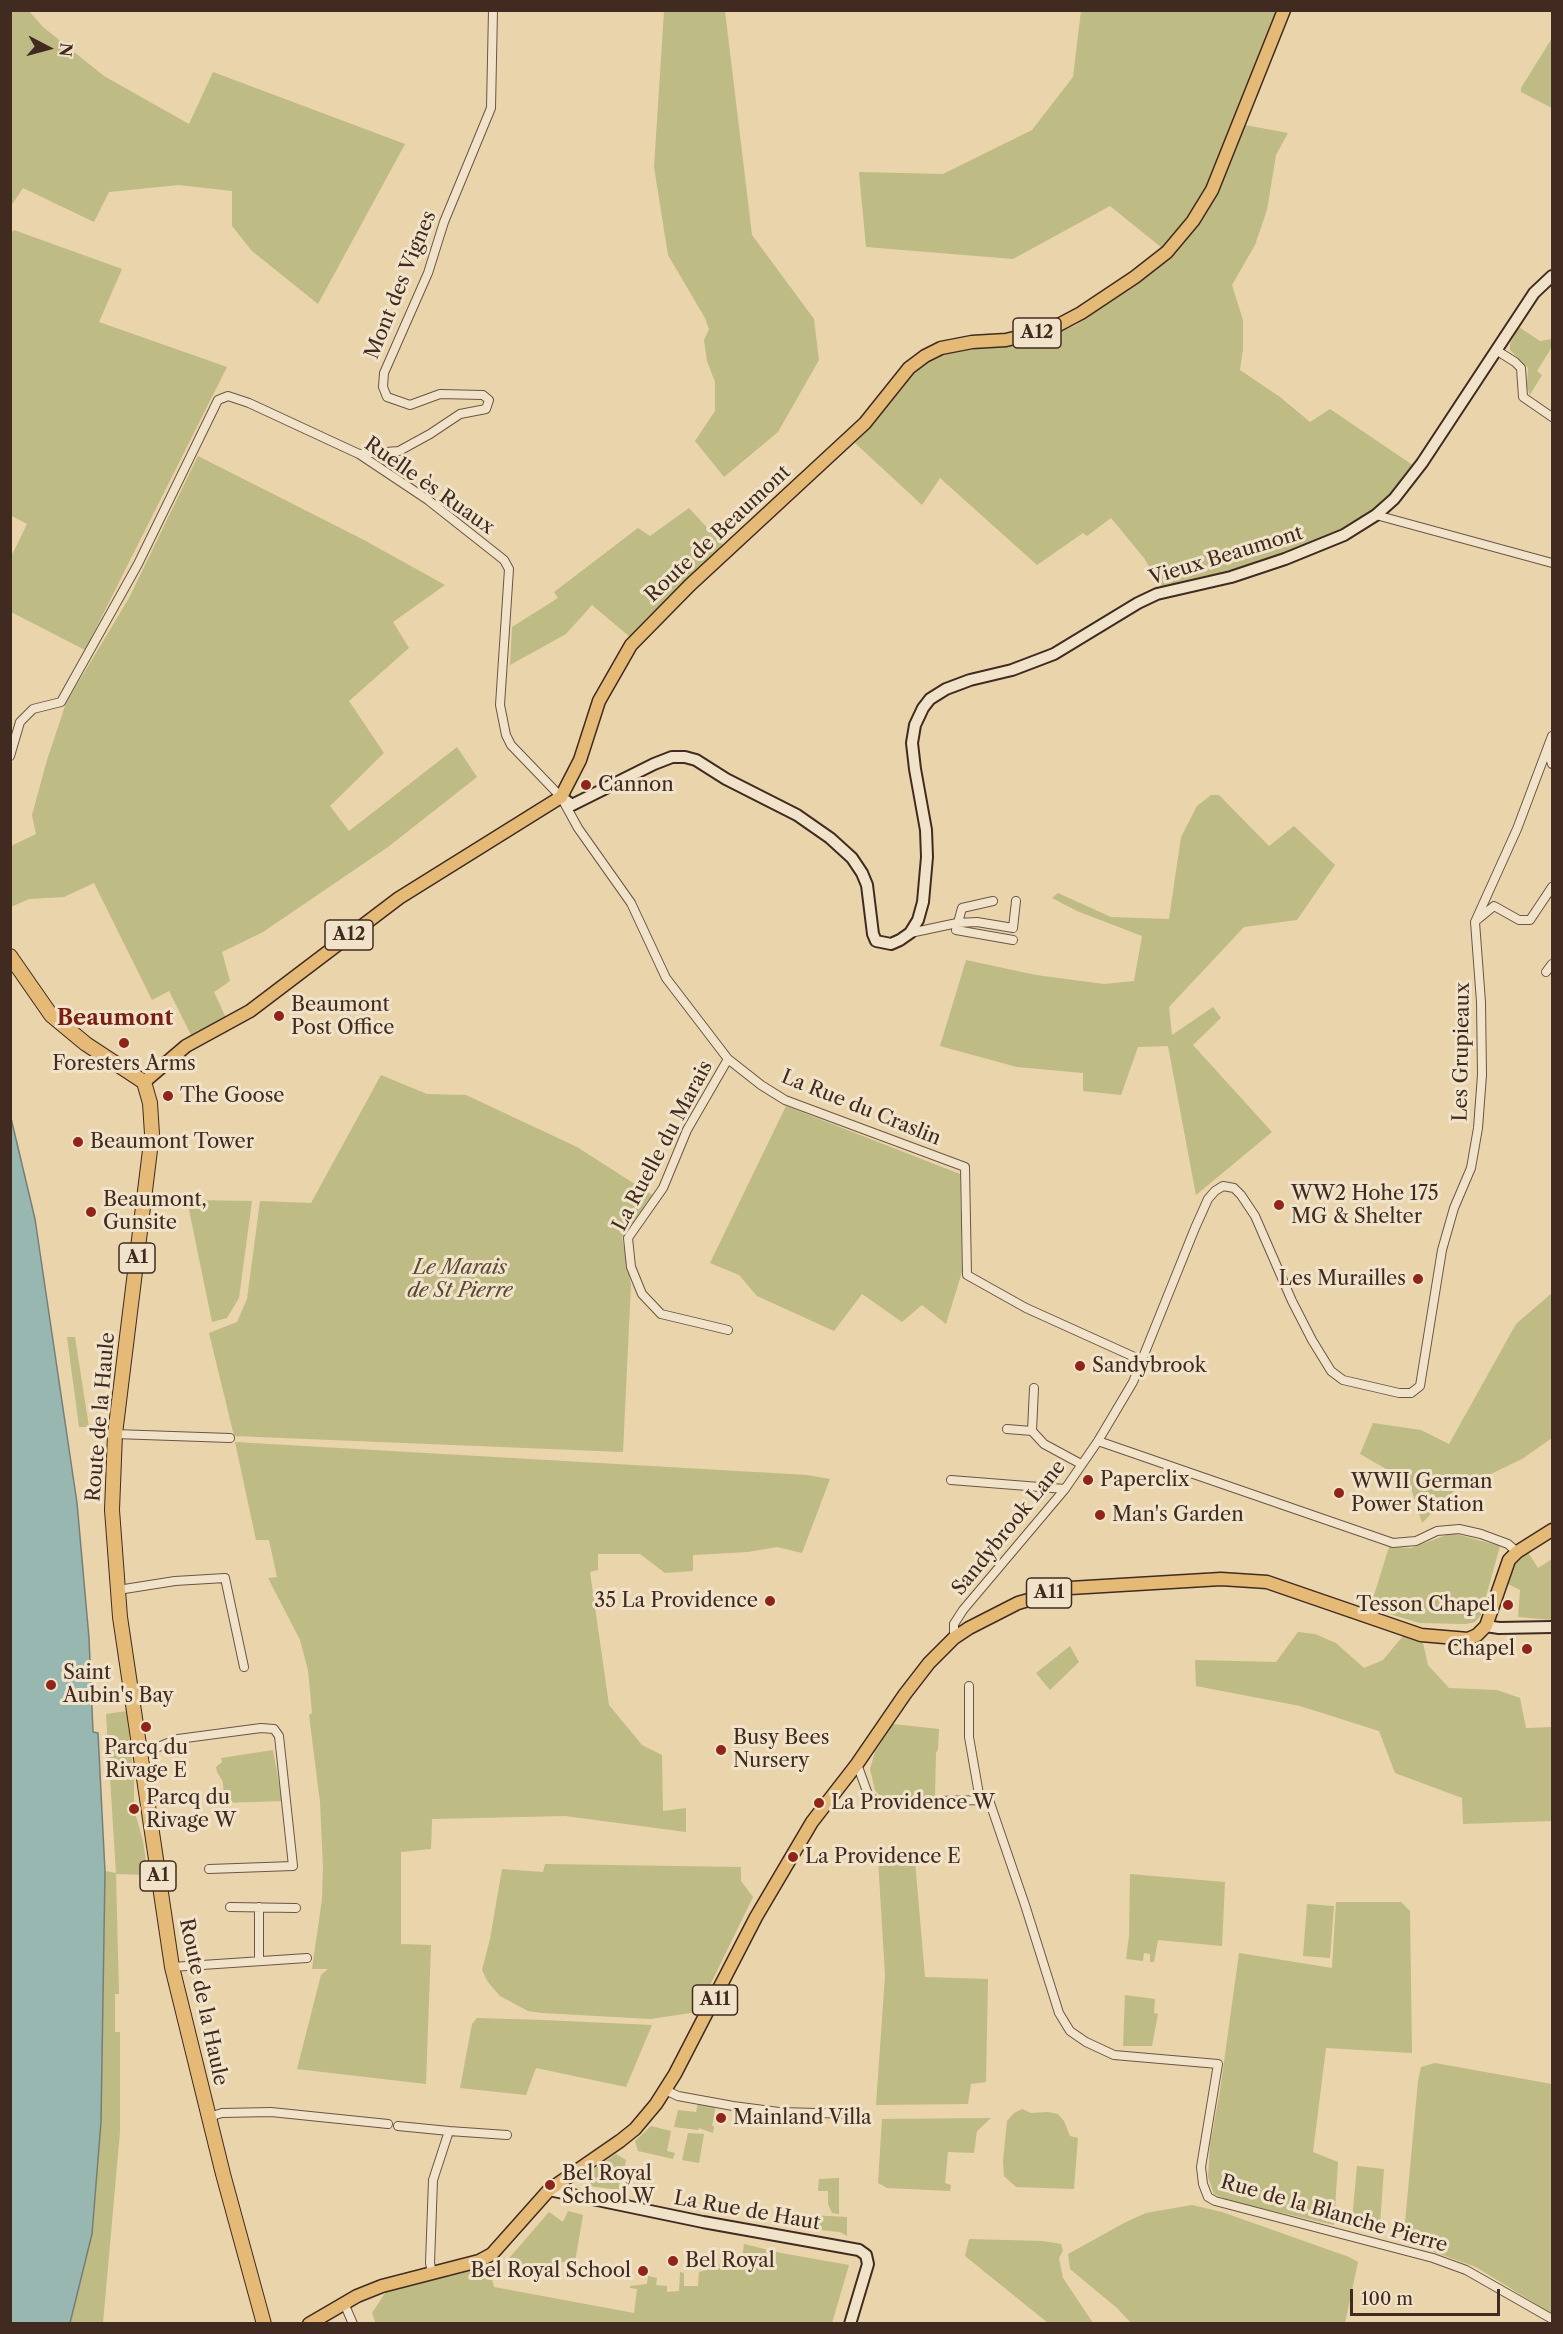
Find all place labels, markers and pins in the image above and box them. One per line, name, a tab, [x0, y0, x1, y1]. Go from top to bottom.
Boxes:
place label: Cannon	[598, 773, 674, 797]
marker: Cannon	[579, 778, 593, 792]
place label: Beaumont Post Office	[291, 993, 395, 1040]
marker: Beaumont Post Office	[272, 1009, 286, 1023]
marker: Foresters Arms	[117, 1036, 131, 1050]
place label: Foresters Arms	[52, 1052, 196, 1076]
place label: The Goose	[180, 1084, 285, 1108]
marker: The Goose	[161, 1089, 175, 1103]
place label: Beaumont Tower	[90, 1130, 254, 1154]
marker: Beaumont Tower	[71, 1135, 85, 1149]
place label: WW2 Hohe 175 MG & Shelter	[1291, 1182, 1439, 1229]
place label: Beaumont, Gunsite	[103, 1188, 207, 1235]
marker: WW2 Hohe 175 MG & Shelter	[1272, 1198, 1286, 1212]
marker: Beaumont, Gunsite	[84, 1205, 98, 1219]
place label: Les Murailles	[1279, 1267, 1406, 1291]
marker: Les Murailles	[1411, 1272, 1425, 1286]
place label: Sandybrook	[1092, 1354, 1206, 1378]
marker: Sandybrook	[1073, 1359, 1087, 1373]
place label: Paperclix	[1100, 1468, 1189, 1492]
place label: WWII German Power Station	[1351, 1470, 1493, 1517]
marker: Paperclix	[1081, 1473, 1095, 1487]
marker: WWII German Power Station	[1332, 1486, 1346, 1500]
place label: Man's Garden	[1112, 1503, 1244, 1527]
marker: Man's Garden	[1093, 1508, 1107, 1522]
place label: 35 La Providence	[594, 1589, 758, 1613]
place label: Tesson Chapel	[1356, 1593, 1496, 1617]
marker: 35 La Providence	[763, 1594, 777, 1608]
marker: Tesson Chapel	[1501, 1598, 1515, 1612]
place label: Chapel	[1447, 1637, 1515, 1661]
marker: Chapel	[1520, 1642, 1534, 1656]
place label: Saint Aubin's Bay	[63, 1661, 174, 1708]
marker: Saint Aubin's Bay	[44, 1678, 58, 1692]
marker: Parcq du Rivage E	[139, 1720, 153, 1734]
place label: Busy Bees Nursery	[733, 1726, 829, 1773]
place label: Parcq du Rivage E	[104, 1736, 188, 1783]
marker: Busy Bees Nursery	[714, 1743, 728, 1757]
place label: Parcq du Rivage W	[146, 1786, 236, 1833]
place label: La Providence W	[831, 1791, 995, 1815]
marker: La Providence W	[812, 1796, 826, 1810]
marker: Parcq du Rivage W	[127, 1802, 141, 1816]
place label: La Providence E	[805, 1845, 961, 1869]
marker: La Providence E	[786, 1850, 800, 1864]
place label: Mainland Villa	[733, 2106, 872, 2130]
marker: Mainland Villa	[714, 2111, 728, 2125]
place label: Bel Royal School W	[562, 2162, 655, 2209]
marker: Bel Royal School W	[543, 2178, 557, 2192]
place label: Bel Royal	[685, 2249, 775, 2273]
marker: Bel Royal	[666, 2254, 680, 2268]
place label: Bel Royal School	[471, 2259, 631, 2283]
marker: Bel Royal School	[636, 2264, 650, 2278]

